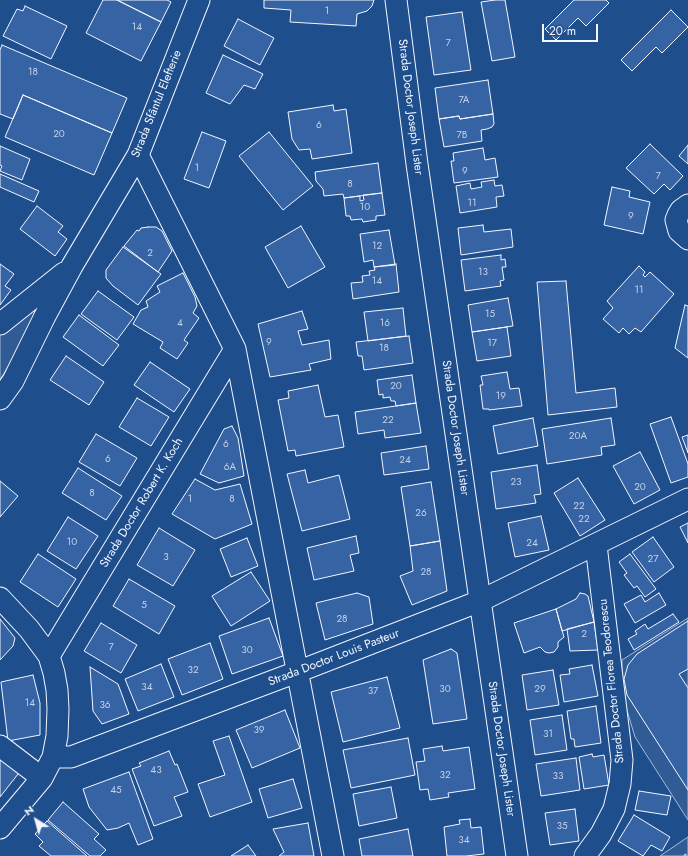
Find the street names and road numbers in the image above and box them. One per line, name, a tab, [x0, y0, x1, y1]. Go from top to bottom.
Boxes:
street label: Strada Doctor Joseph Lister	[395, 38, 425, 176]
street label: Strada Sfântul Elefterie	[129, 48, 185, 160]
street label: Strada Doctor Joseph Lister	[438, 359, 472, 497]
street label: Strada Doctor Robert K. Koch	[97, 435, 187, 571]
street label: Strada Doctor Florea Teodorescu	[596, 598, 628, 764]
street label: Strada Doctor Louis Pasteur	[266, 626, 402, 690]
street label: Strada Doctor Joseph Lister	[484, 680, 518, 818]

